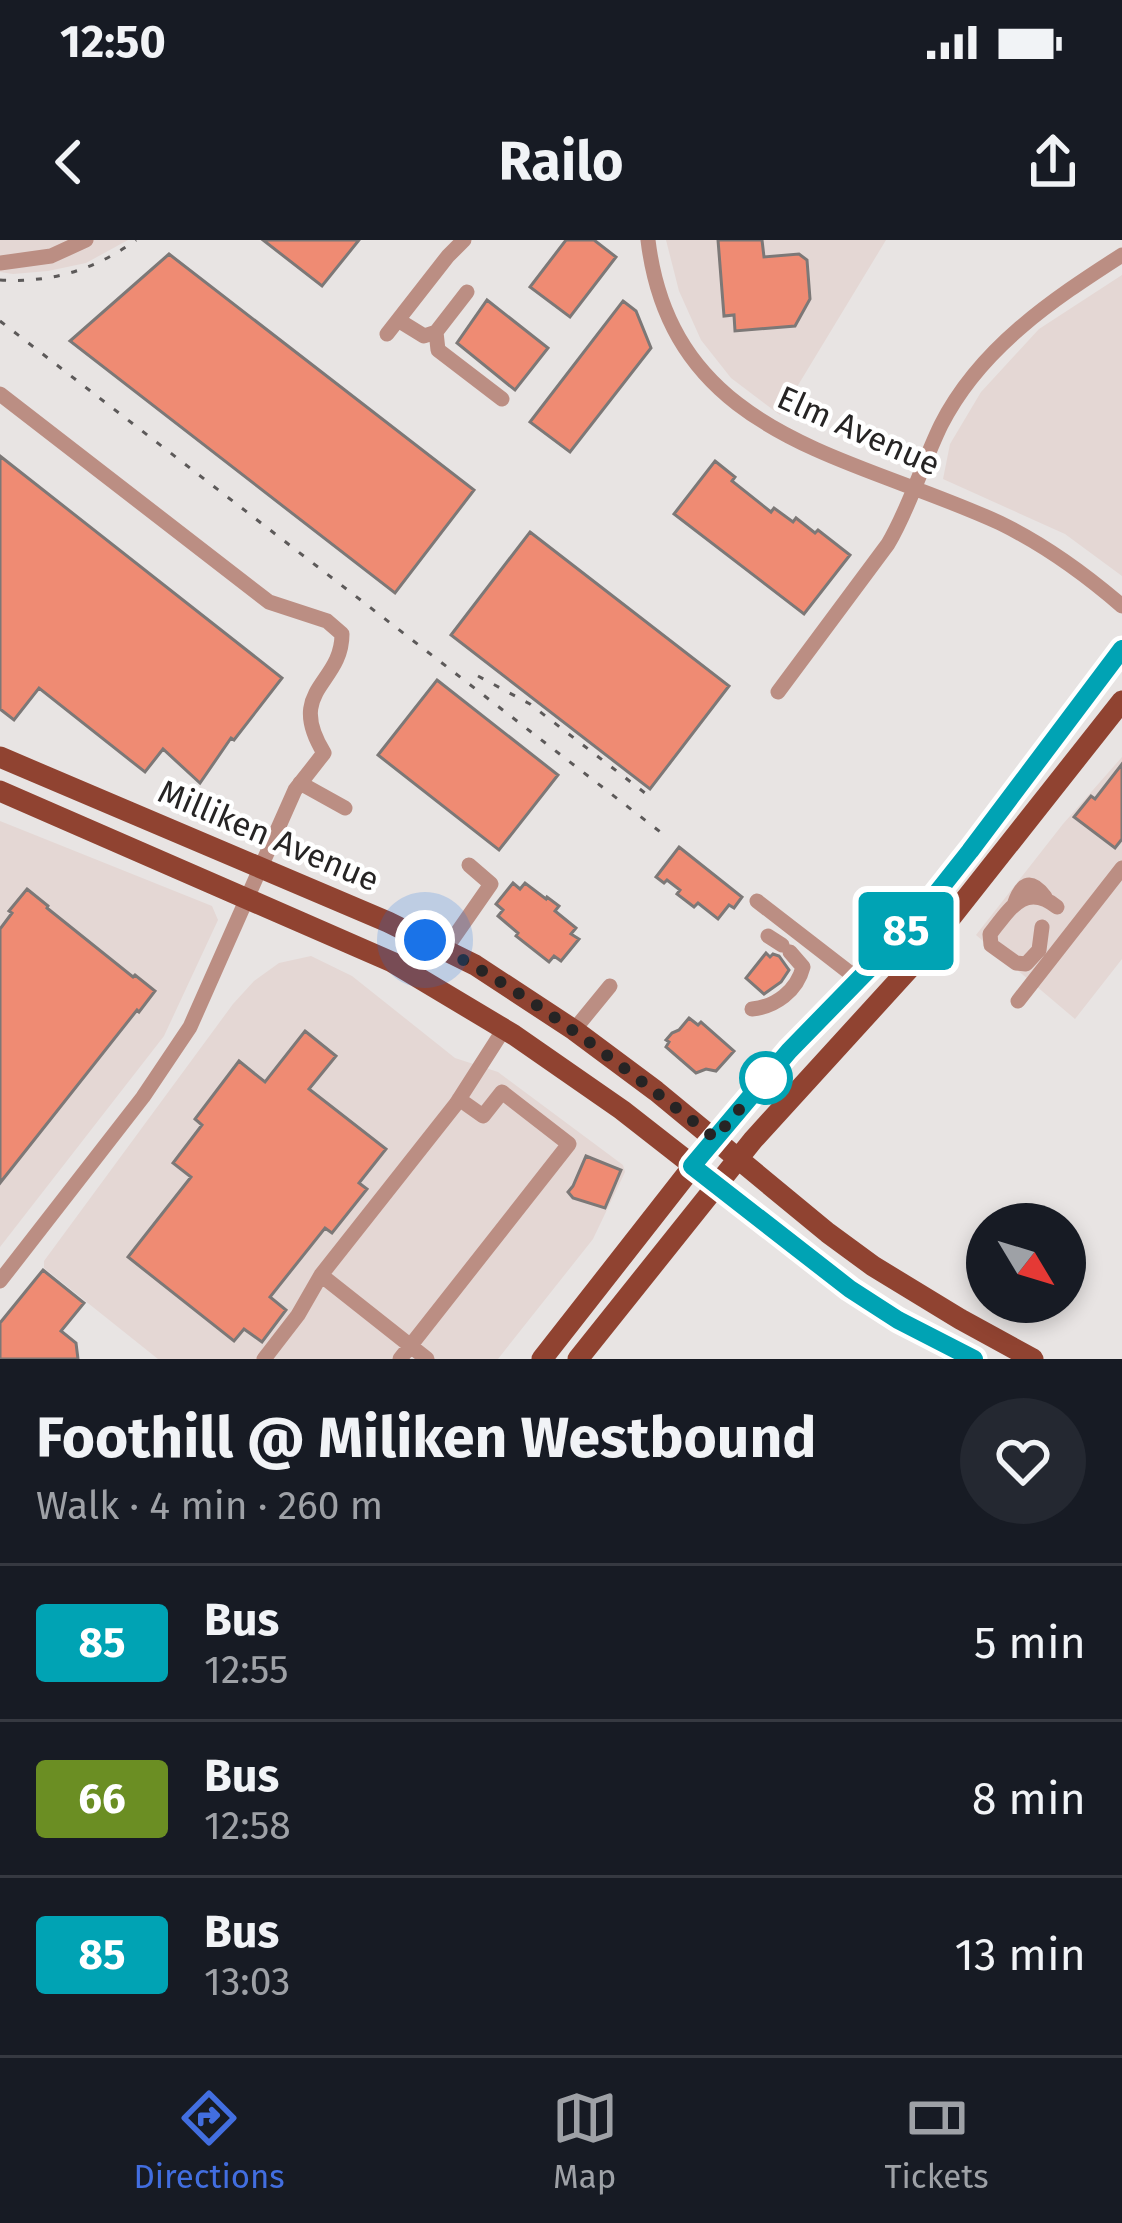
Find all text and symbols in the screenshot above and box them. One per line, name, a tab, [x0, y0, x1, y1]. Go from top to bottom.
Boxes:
text: 12:50	[60, 15, 166, 69]
icon: back	[36, 129, 102, 195]
icon: share	[1020, 129, 1086, 195]
text: Railo	[499, 130, 623, 194]
street label: Elm Avenue	[771, 377, 946, 485]
street label: Milliken Avenue	[152, 771, 385, 900]
line badge: 85	[852, 892, 960, 970]
text: 85	[883, 906, 929, 956]
your location	[395, 910, 455, 970]
unlabelled marker	[741, 1053, 791, 1103]
north arrow	[966, 1203, 1086, 1323]
map controls	[966, 1203, 1086, 1323]
button: heart	[960, 1398, 1086, 1524]
text: Foothill @ Miliken Westbound	[36, 1404, 817, 1472]
text: Walk · 4 min · 260 m	[36, 1483, 383, 1529]
text: Bus	[204, 1593, 279, 1647]
text: 5 min	[974, 1616, 1086, 1670]
text: 85	[79, 1618, 125, 1668]
text: 12:55	[204, 1647, 289, 1693]
text: Bus	[204, 1749, 279, 1803]
text: 8 min	[972, 1772, 1086, 1826]
text: 66	[78, 1774, 126, 1824]
text: 12:58	[204, 1803, 291, 1849]
text: Bus	[204, 1905, 279, 1959]
text: 13 min	[955, 1928, 1086, 1982]
text: 85	[79, 1930, 125, 1980]
text: 13:03	[204, 1959, 291, 2005]
tab: Directions	[133, 2085, 285, 2197]
tab: Map	[552, 2085, 618, 2197]
tab: Tickets	[885, 2085, 989, 2197]

